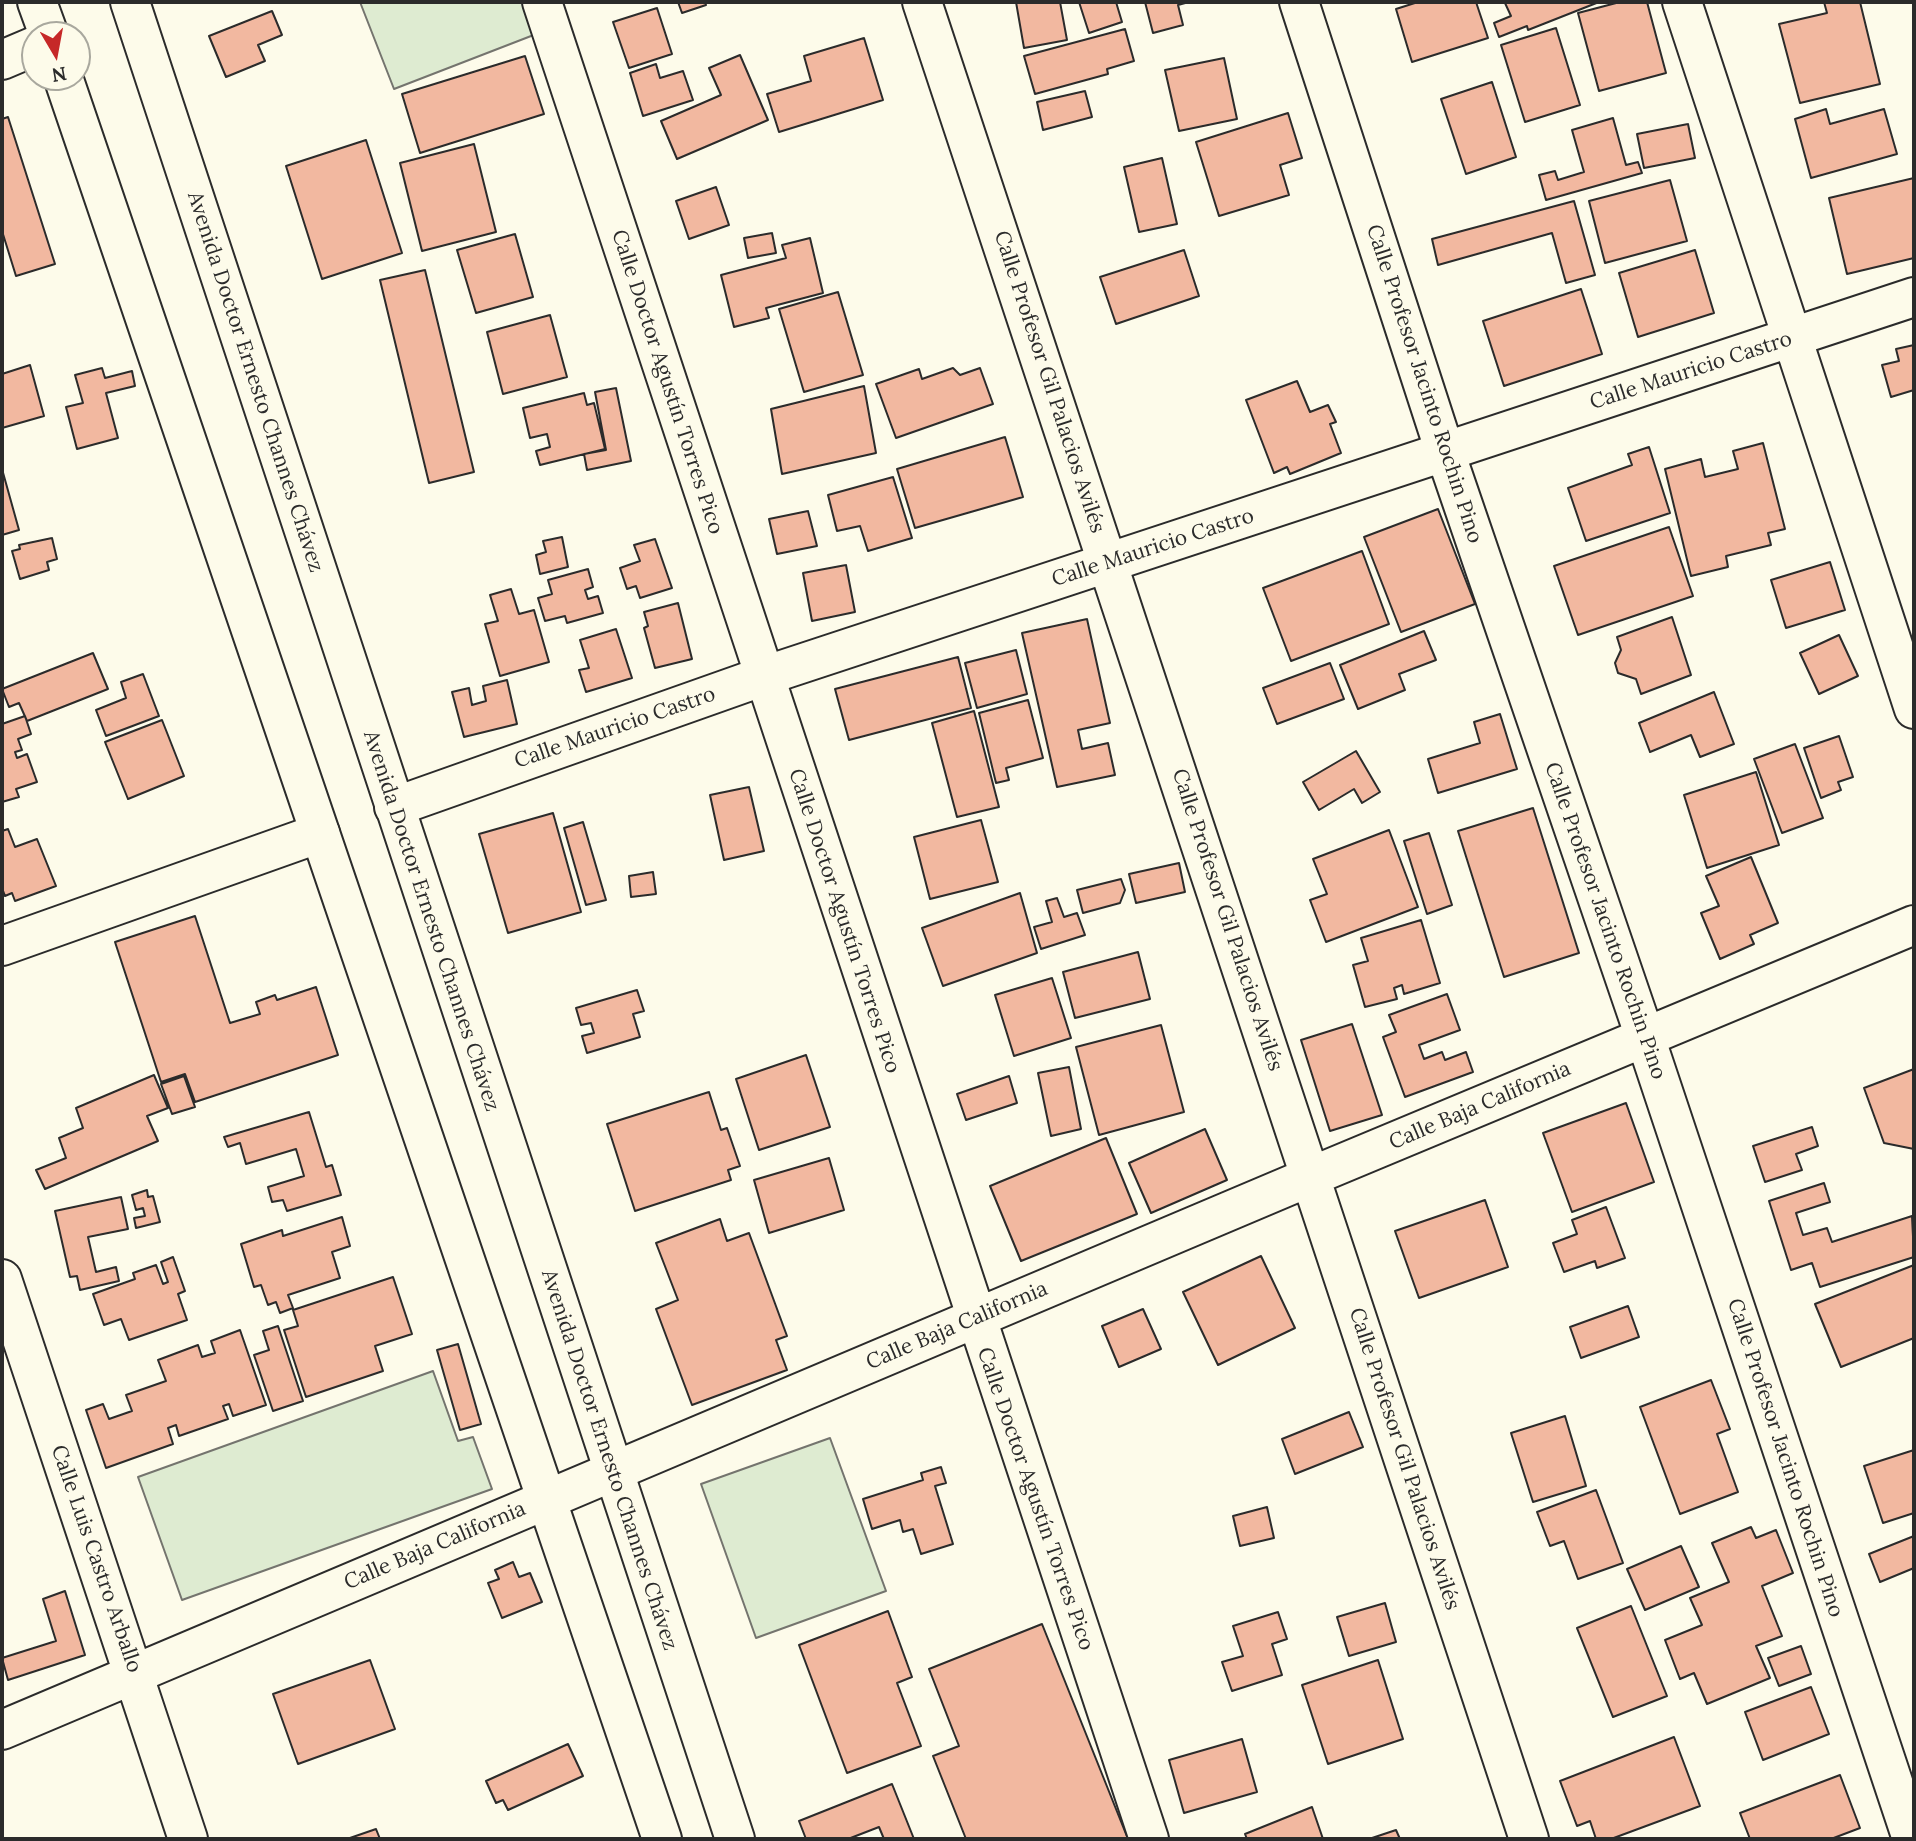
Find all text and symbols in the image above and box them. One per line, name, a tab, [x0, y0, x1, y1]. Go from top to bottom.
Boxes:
north arrow	[21, 21, 91, 91]
text: N	[50, 62, 69, 88]
street label: Avenida Doctor Ernesto Channes Chávez	[181, 188, 329, 576]
street label: Calle Profesor Jacinto Rochin Pino	[1360, 222, 1488, 546]
street label: Calle Doctor Agustín Torres Pico	[606, 227, 728, 537]
street label: Calle Profesor Gil Palacios Avilés	[988, 228, 1110, 536]
street label: Calle Mauricio Castro	[1587, 326, 1795, 416]
street label: Calle Mauricio Castro	[1049, 503, 1257, 593]
street label: Calle Mauricio Castro	[511, 682, 719, 774]
street label: Avenida Doctor Ernesto Channes Chávez	[357, 727, 505, 1115]
street label: Calle Profesor Jacinto Rochin Pino	[1539, 759, 1671, 1083]
street label: Calle Doctor Agustín Torres Pico	[783, 766, 905, 1076]
street label: Calle Profesor Gil Palacios Avilés	[1166, 766, 1288, 1074]
street label: Calle Baja California	[1386, 1056, 1574, 1156]
street label: Avenida Doctor Ernesto Channes Chávez	[535, 1266, 683, 1654]
street label: Calle Baja California	[863, 1276, 1051, 1376]
street label: Calle Profesor Jacinto Rochin Pino	[1721, 1296, 1849, 1620]
street label: Calle Profesor Gil Palacios Avilés	[1343, 1305, 1465, 1613]
street label: Calle Doctor Agustín Torres Pico	[971, 1344, 1099, 1654]
street label: Calle Luis Castro Arballo	[45, 1442, 147, 1676]
street label: Calle Baja California	[341, 1496, 529, 1596]

